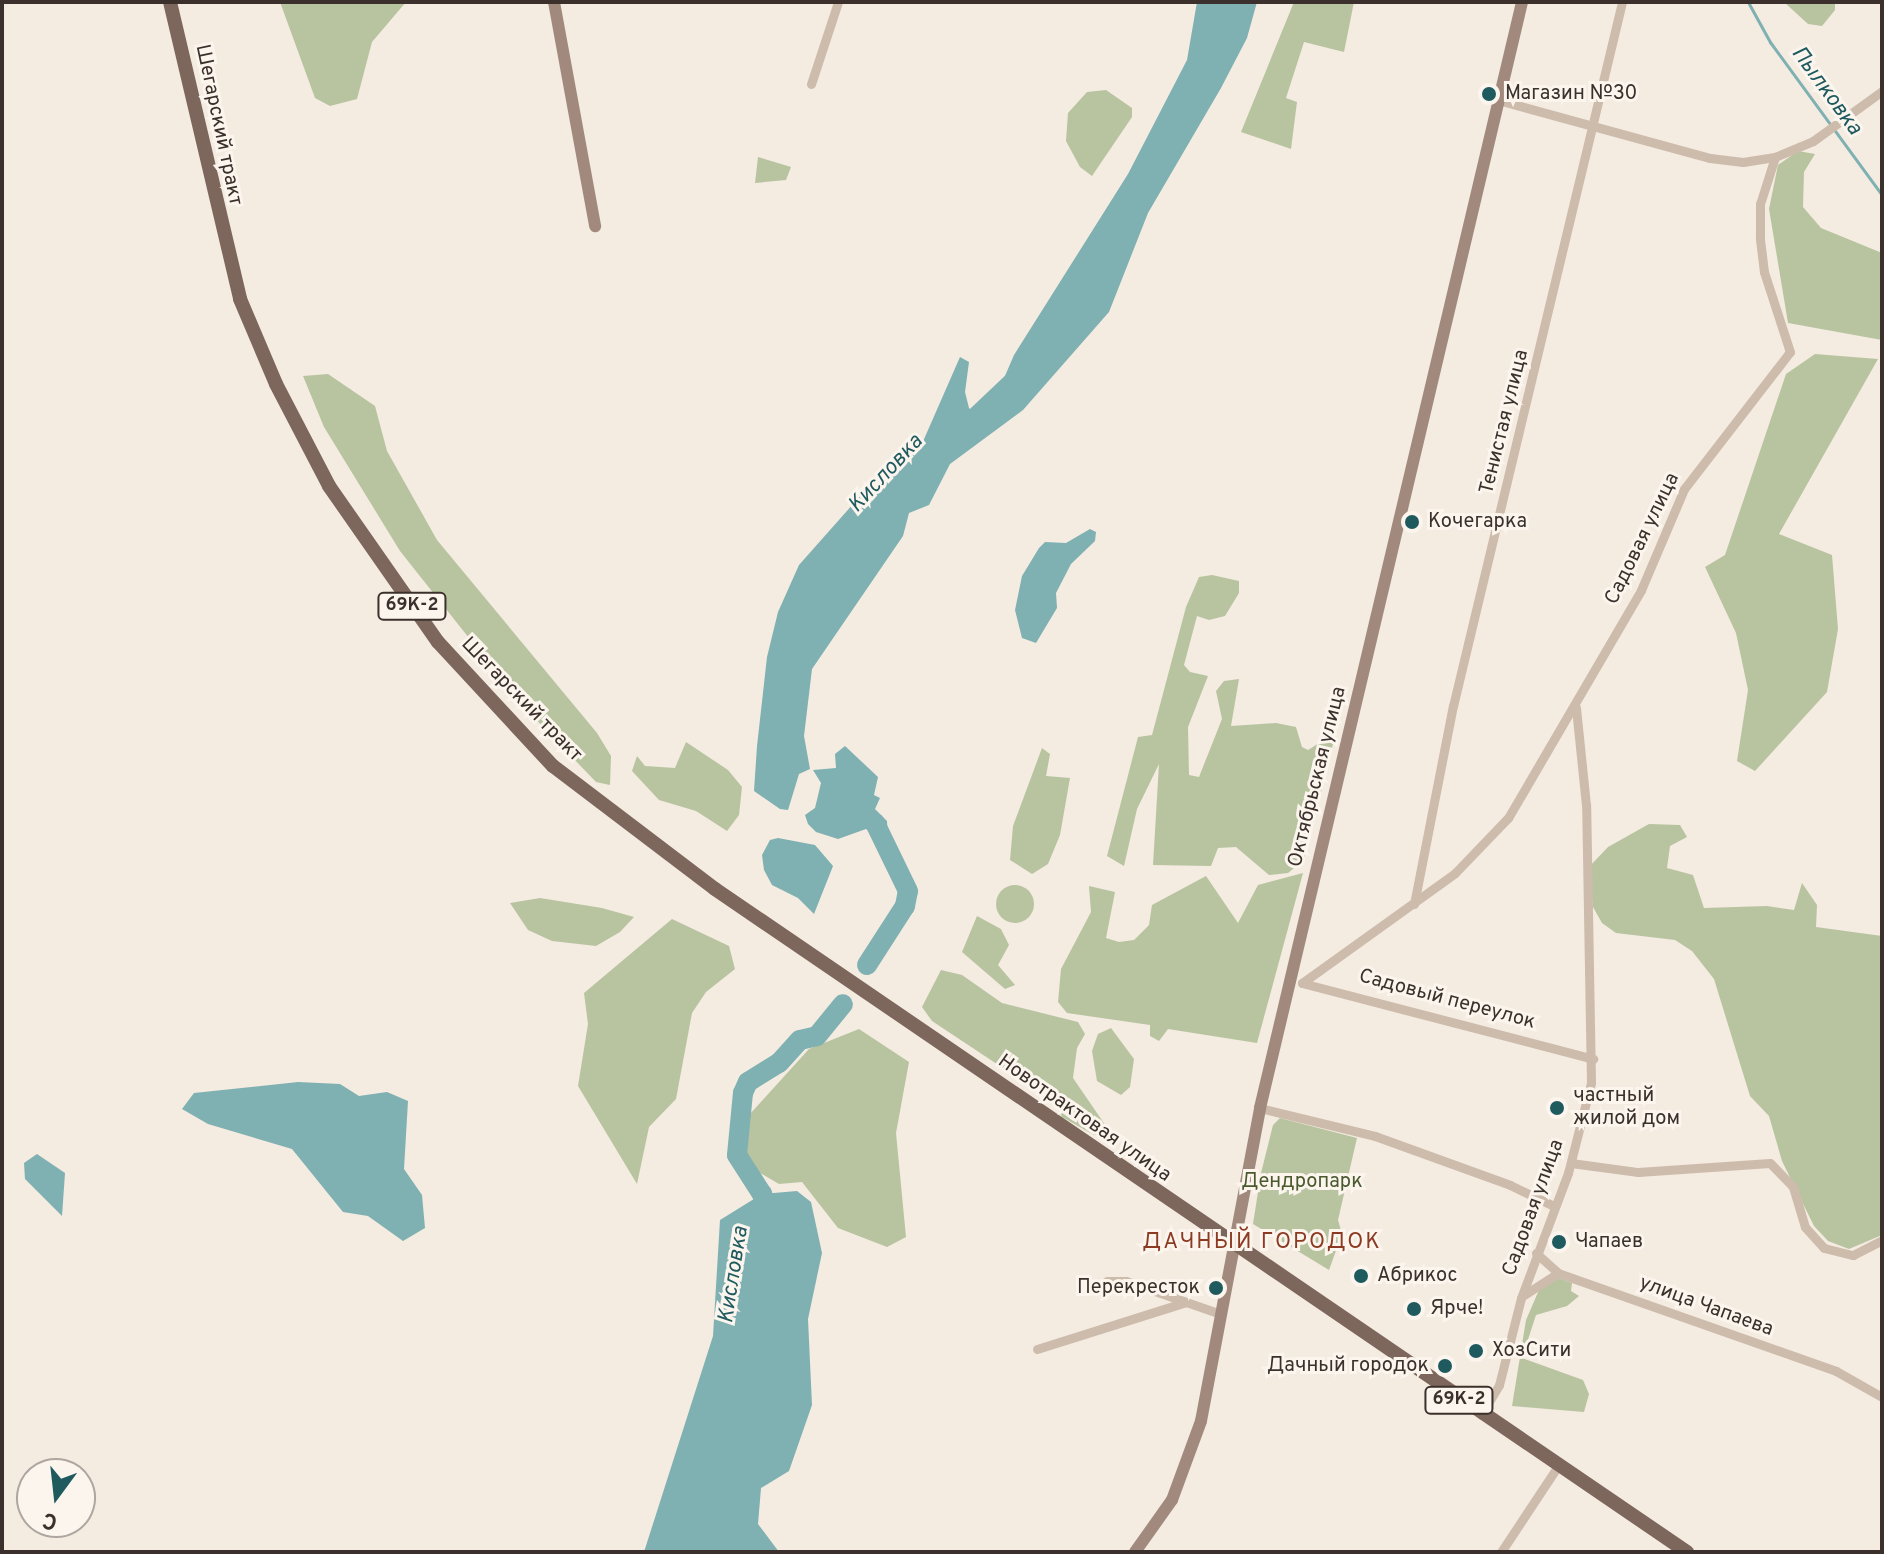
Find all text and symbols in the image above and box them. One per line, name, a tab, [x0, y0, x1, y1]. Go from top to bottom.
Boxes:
water label: Пылковка	[1785, 41, 1867, 141]
street label: Шегарский тракт	[189, 42, 247, 208]
place label: Магазин №30	[1505, 82, 1637, 106]
marker: Магазин №30	[1480, 85, 1498, 103]
street label: Тенистая улица	[1475, 347, 1535, 497]
water label: Кисловка	[843, 429, 929, 519]
street label: Садовая улица	[1601, 469, 1685, 609]
place label: Кочегарка	[1428, 510, 1527, 534]
marker: Кочегарка	[1403, 513, 1421, 531]
road number: 69К-2	[376, 592, 448, 620]
street label: Шегарский тракт	[455, 633, 587, 767]
street label: Октябрьская улица	[1284, 684, 1352, 870]
street label: Садовый переулок	[1356, 965, 1538, 1035]
street label: Новотрактовая улица	[993, 1050, 1175, 1188]
place label: частный жилой дом	[1573, 1084, 1680, 1131]
marker: частный жилой дом	[1548, 1099, 1566, 1117]
street label: Садовая улица	[1498, 1136, 1570, 1280]
park label: Дендропарк	[1241, 1170, 1363, 1194]
water label: Кисловка	[713, 1225, 755, 1325]
district label: ДАЧНЫЙ ГОРОДОК	[1142, 1230, 1382, 1256]
place label: Чапаев	[1575, 1230, 1643, 1254]
marker: Чапаев	[1550, 1233, 1568, 1251]
place label: Абрикос	[1377, 1264, 1457, 1288]
marker: Абрикос	[1352, 1267, 1370, 1285]
street label: улица Чапаева	[1636, 1272, 1776, 1342]
place label: Перекресток	[1077, 1276, 1200, 1300]
marker: Перекресток	[1207, 1279, 1225, 1297]
place label: Ярче!	[1430, 1297, 1483, 1321]
marker: Ярче!	[1405, 1300, 1423, 1318]
place label: ХозСити	[1492, 1339, 1571, 1363]
marker: ХозСити	[1467, 1342, 1485, 1360]
place label: Дачный городок	[1267, 1354, 1429, 1378]
marker: Дачный городок	[1436, 1357, 1454, 1375]
road number: 69К-2	[1423, 1386, 1495, 1414]
north arrow	[16, 1458, 96, 1538]
text: С	[40, 1505, 60, 1535]

